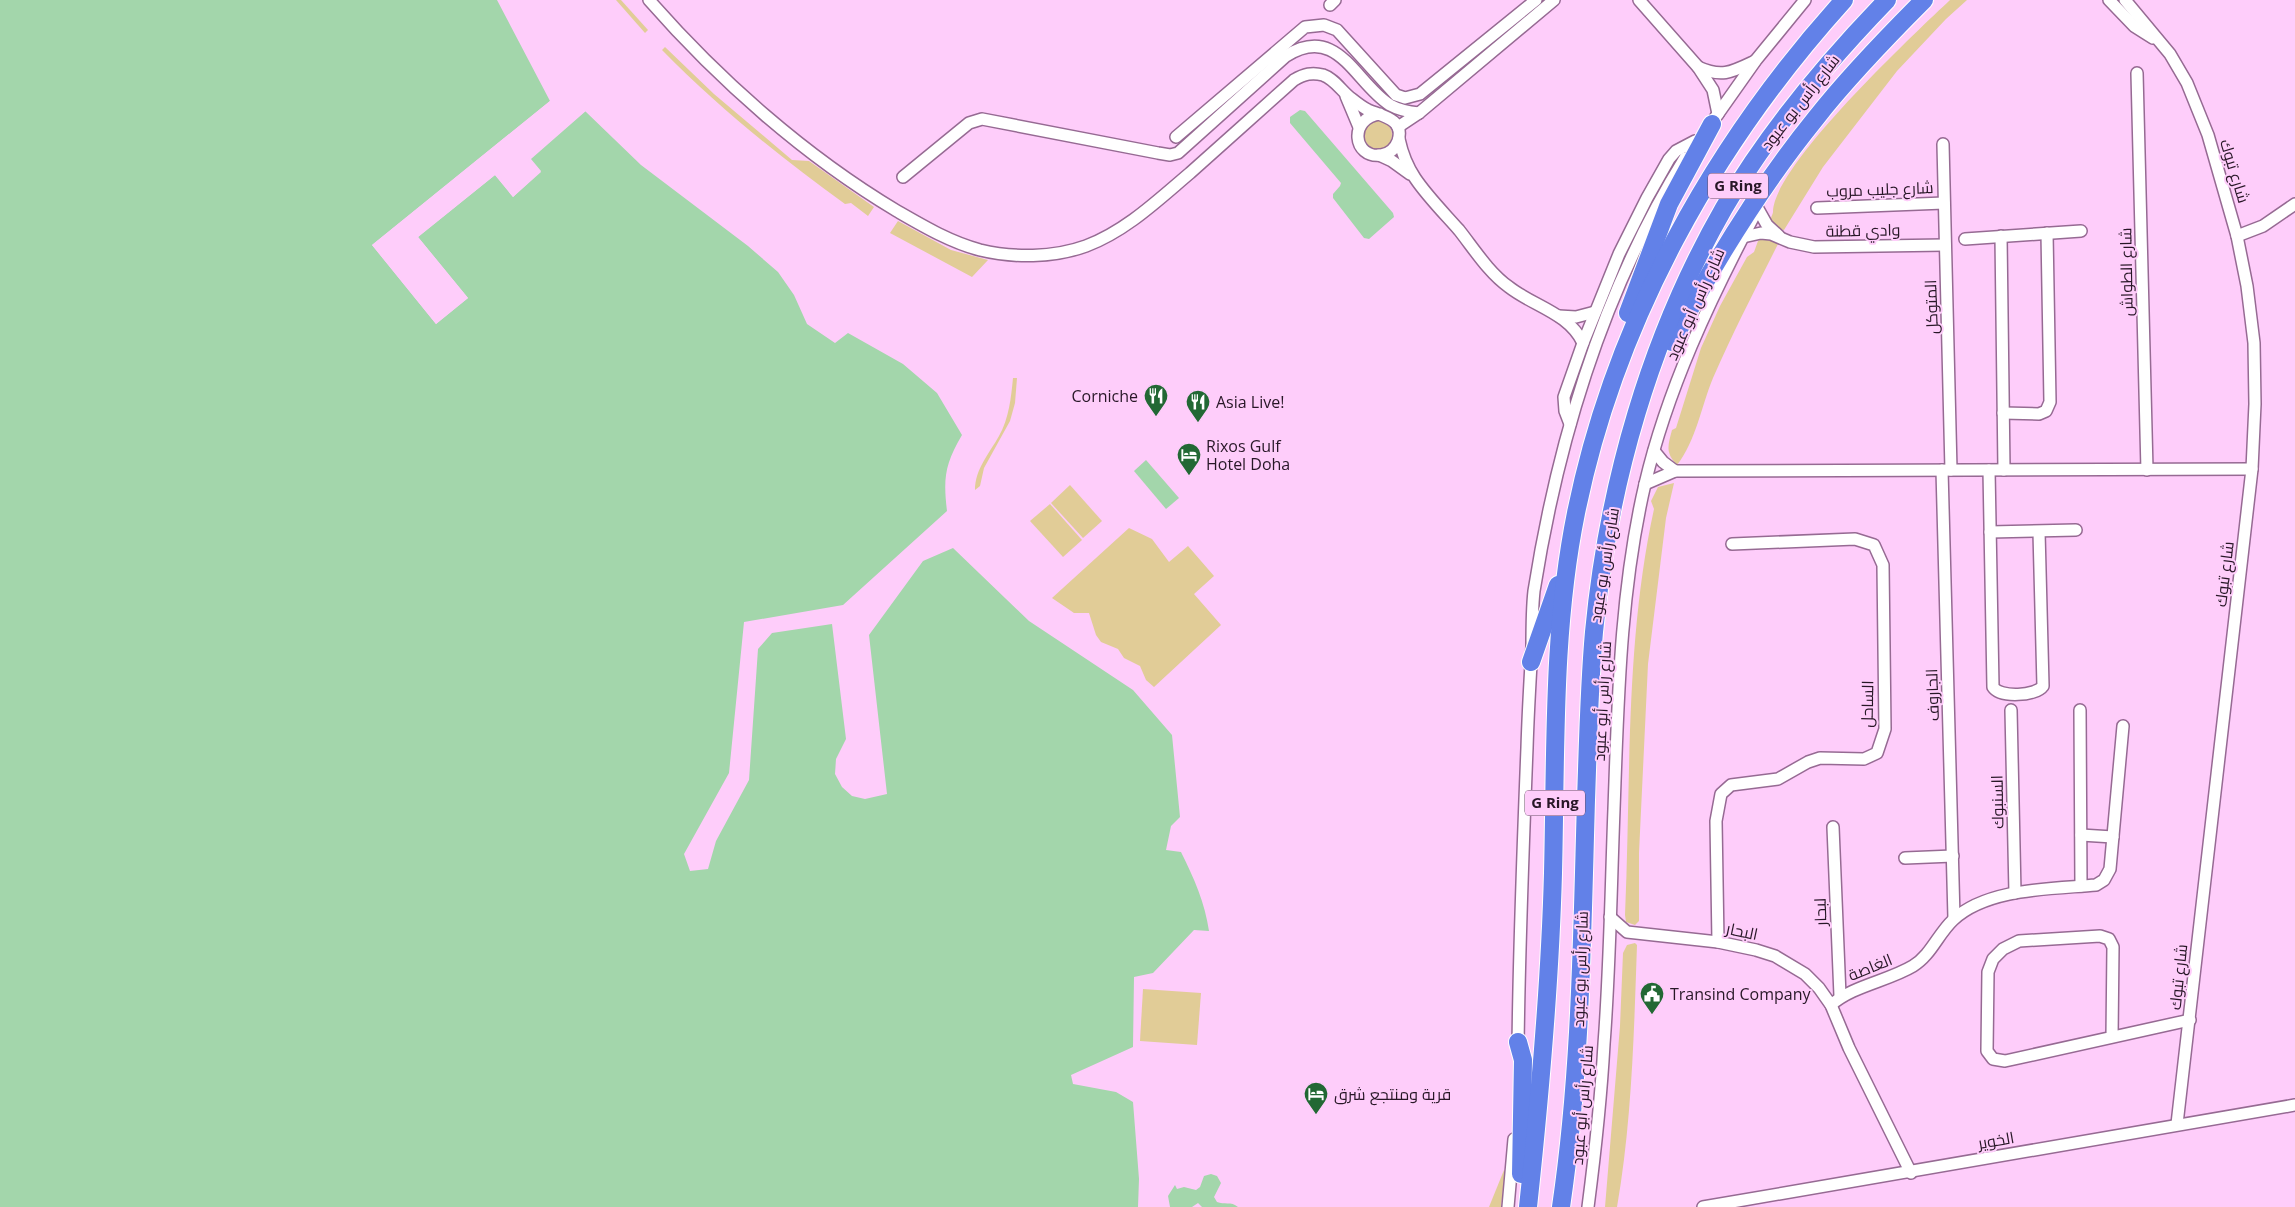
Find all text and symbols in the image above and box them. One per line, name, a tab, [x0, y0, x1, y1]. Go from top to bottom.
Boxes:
street label: شارع رأس بو عبود	[1756, 50, 1845, 155]
street label: شارع تبوك	[2214, 136, 2255, 206]
road number: G Ring	[1708, 174, 1768, 198]
street label: شارع جليب مروب	[1826, 176, 1934, 203]
street label: وادي قطنة	[1825, 218, 1901, 245]
street label: شارع الطواش	[2114, 227, 2139, 317]
street label: شارع رأس أبو عبود	[1660, 245, 1730, 364]
street label: المتوكل	[1919, 279, 1943, 335]
restaurant icon: Corniche	[1143, 383, 1169, 417]
place label: Corniche	[1071, 385, 1138, 407]
restaurant icon: Asia Live!	[1185, 389, 1211, 423]
place label: Asia Live!	[1216, 391, 1284, 413]
place label: Rixos Gulf Hotel Doha	[1206, 435, 1290, 475]
hotel icon: Rixos Gulf Hotel Doha	[1176, 442, 1202, 476]
street label: شارع رأس بو عبود	[1584, 506, 1625, 624]
street label: شارع تبوك	[2209, 540, 2240, 608]
street label: شارع رأس أبو عبود	[1588, 640, 1617, 762]
street label: الجاروف	[1920, 668, 1944, 722]
street label: الساحل	[1856, 680, 1878, 728]
street label: السنبوك	[1986, 775, 2008, 829]
road number: G Ring	[1525, 790, 1585, 816]
street label: لبحار	[1809, 898, 1832, 927]
street label: شارع رأس بو عبود	[1567, 911, 1594, 1027]
street label: البحار	[1723, 917, 1760, 945]
street label: شارع تبوك	[2164, 943, 2193, 1011]
street label: الغاصة	[1845, 948, 1895, 986]
public building icon: Transind Company	[1639, 981, 1665, 1015]
place label: Transind Company	[1670, 983, 1811, 1005]
street label: شارع رأس أبو عبود	[1566, 1044, 1599, 1166]
hotel icon: قرية ومنتجع شرق	[1303, 1081, 1329, 1115]
place label: قرية ومنتجع شرق	[1334, 1083, 1451, 1106]
street label: الخوير	[1975, 1126, 2016, 1154]

